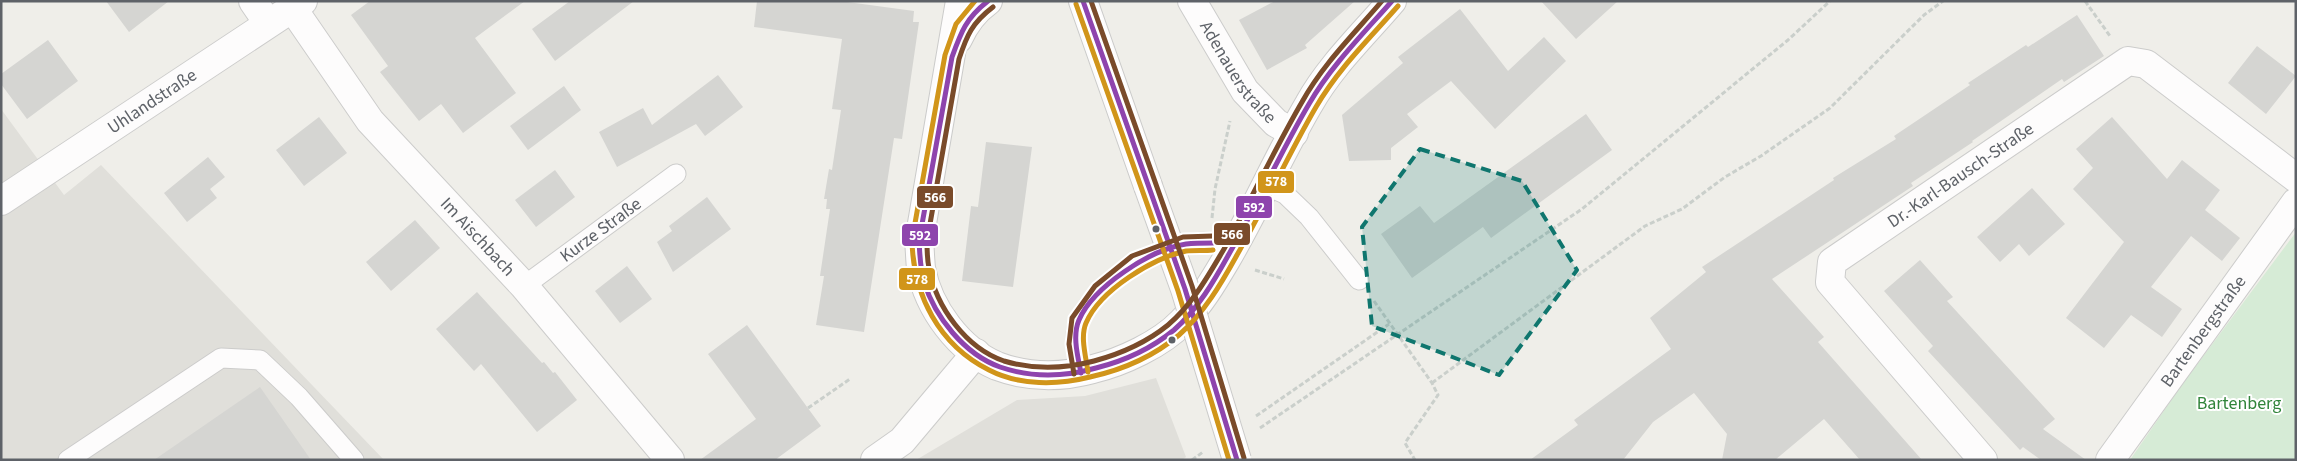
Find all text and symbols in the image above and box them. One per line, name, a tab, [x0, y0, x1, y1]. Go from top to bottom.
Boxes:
street label: Adenauerstraße	[1194, 16, 1282, 129]
street label: Uhlandstraße	[102, 62, 202, 140]
street label: Dr.-Karl-Bausch-Straße	[1882, 116, 2039, 234]
line badge: 578	[1257, 170, 1295, 194]
text: 578	[1265, 172, 1287, 192]
line badge: 566	[916, 185, 954, 209]
text: 566	[924, 188, 946, 208]
street label: Kurze Straße	[555, 191, 646, 268]
street label: Im Aischbach	[435, 192, 521, 282]
line badge: 592	[1235, 195, 1273, 219]
text: 592	[1243, 198, 1265, 218]
line badge: 566	[1213, 222, 1251, 246]
line badge: 592	[901, 223, 939, 247]
unlabelled marker	[1151, 224, 1161, 234]
text: 566	[1221, 225, 1243, 245]
text: 592	[909, 226, 931, 246]
line badge: 578	[898, 267, 936, 291]
text: 578	[906, 270, 928, 290]
street label: Bartenbergstraße	[2154, 270, 2252, 392]
unlabelled marker	[1167, 335, 1177, 345]
park label: Bartenberg	[2197, 391, 2281, 416]

